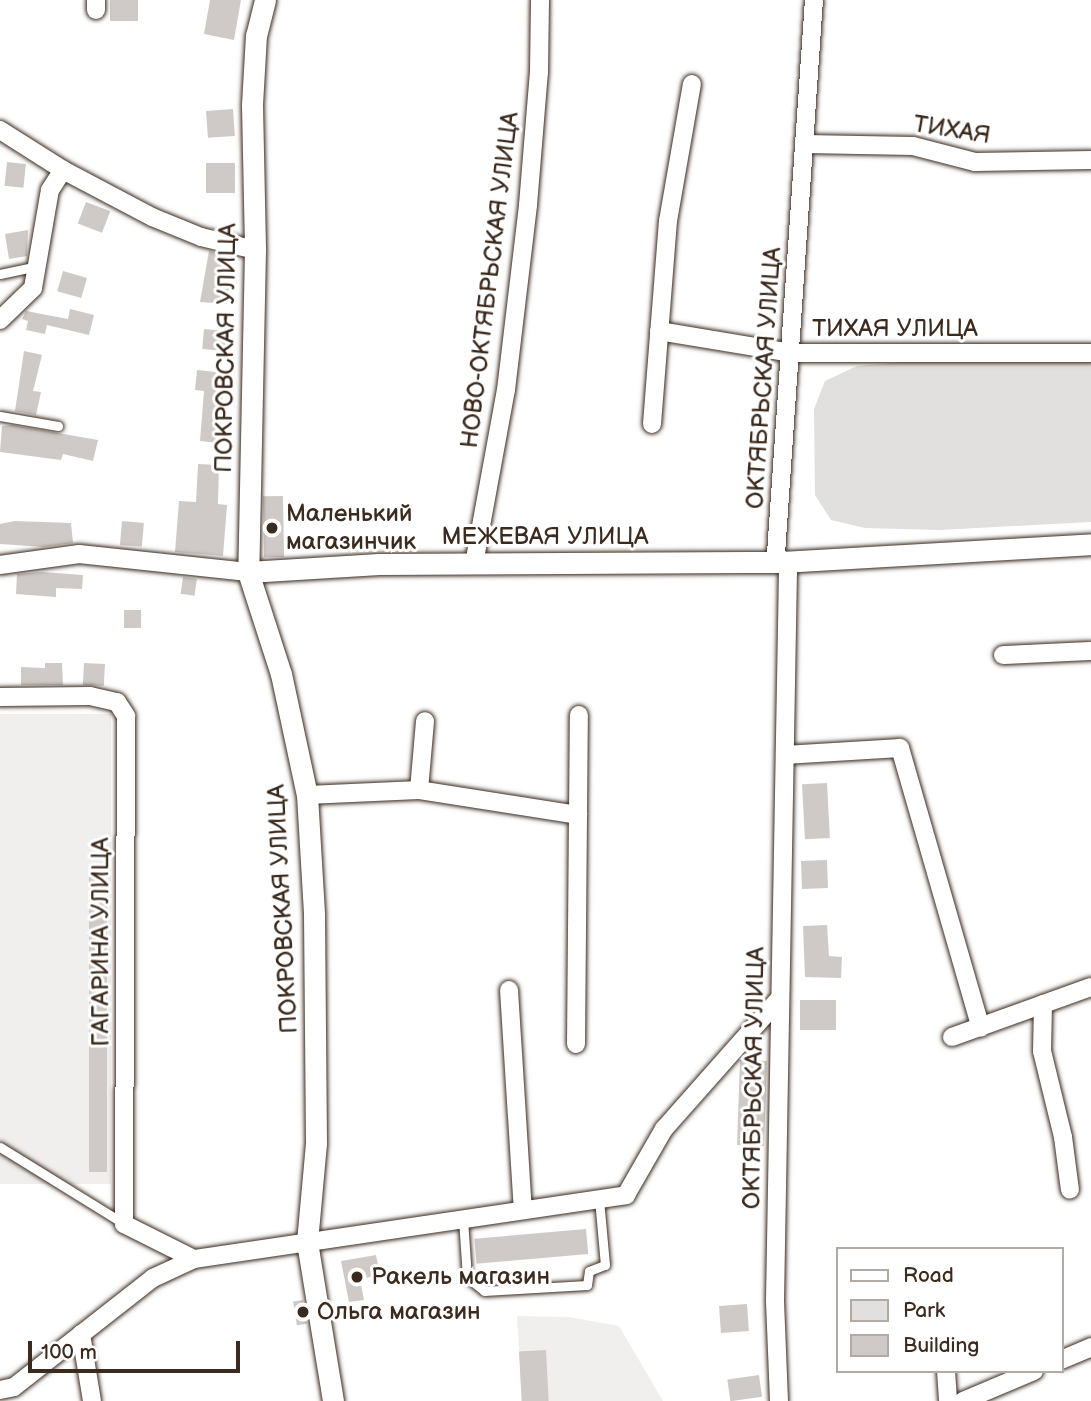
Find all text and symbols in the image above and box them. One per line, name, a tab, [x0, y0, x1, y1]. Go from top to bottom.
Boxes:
street label: НОВО-ОКТЯБРЬСКАЯ УЛИЦА	[455, 110, 525, 450]
street label: ТИХАЯ	[911, 110, 993, 150]
street label: ПОКРОВСКАЯ УЛИЦА	[209, 223, 243, 473]
street label: ОКТЯБРЬСКАЯ УЛИЦА	[740, 246, 788, 510]
street label: ТИХАЯ УЛИЦА	[812, 315, 978, 343]
place label: Маленький магазинчик	[286, 500, 416, 556]
marker: Маленький магазинчик	[264, 520, 280, 536]
street label: МЕЖЕВАЯ УЛИЦА	[441, 523, 649, 551]
street label: ПОКРОВСКАЯ УЛИЦА	[262, 784, 304, 1034]
street label: ГАГАРИНА УЛИЦА	[87, 838, 115, 1046]
street label: ОКТЯБРЬСКАЯ УЛИЦА	[737, 947, 771, 1209]
legend	[836, 1247, 1063, 1373]
place label: Ракель магазин	[371, 1263, 550, 1291]
text: Road	[903, 1263, 954, 1288]
marker: Ракель магазин	[349, 1269, 365, 1285]
place label: Ольга магазин	[317, 1298, 481, 1326]
text: Park	[903, 1298, 945, 1323]
marker: Ольга магазин	[295, 1304, 311, 1320]
scale bar	[32, 1328, 243, 1372]
text: Building	[903, 1333, 979, 1358]
text: 100 m	[41, 1340, 97, 1365]

